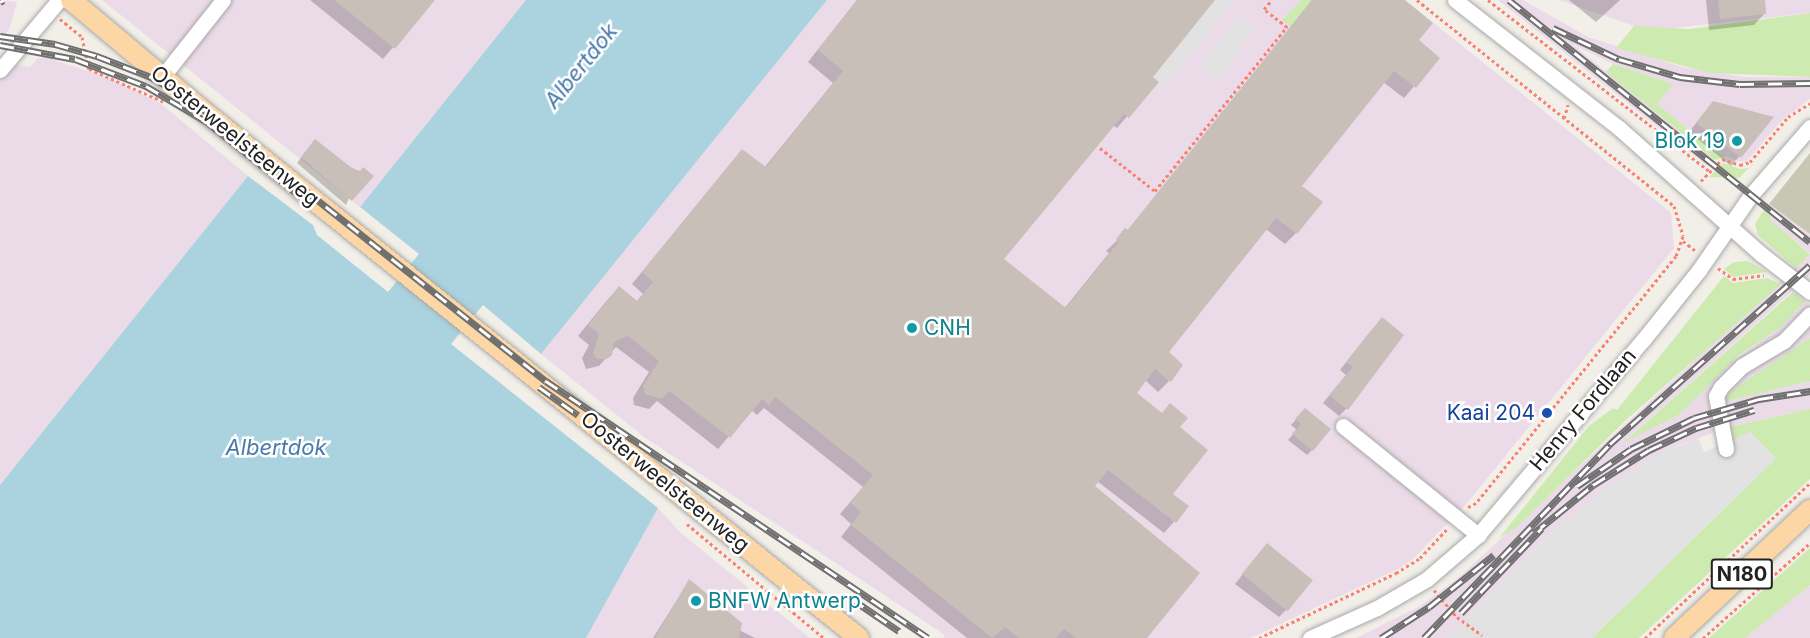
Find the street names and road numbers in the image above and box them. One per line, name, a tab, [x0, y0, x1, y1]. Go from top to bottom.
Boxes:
street label: Oosterweelsteenweg	[146, 60, 324, 212]
street label: Henry Fordlaan	[1525, 344, 1641, 476]
street label: Oosterweelsteenweg	[576, 406, 754, 558]
road number: N180	[1710, 557, 1774, 591]

